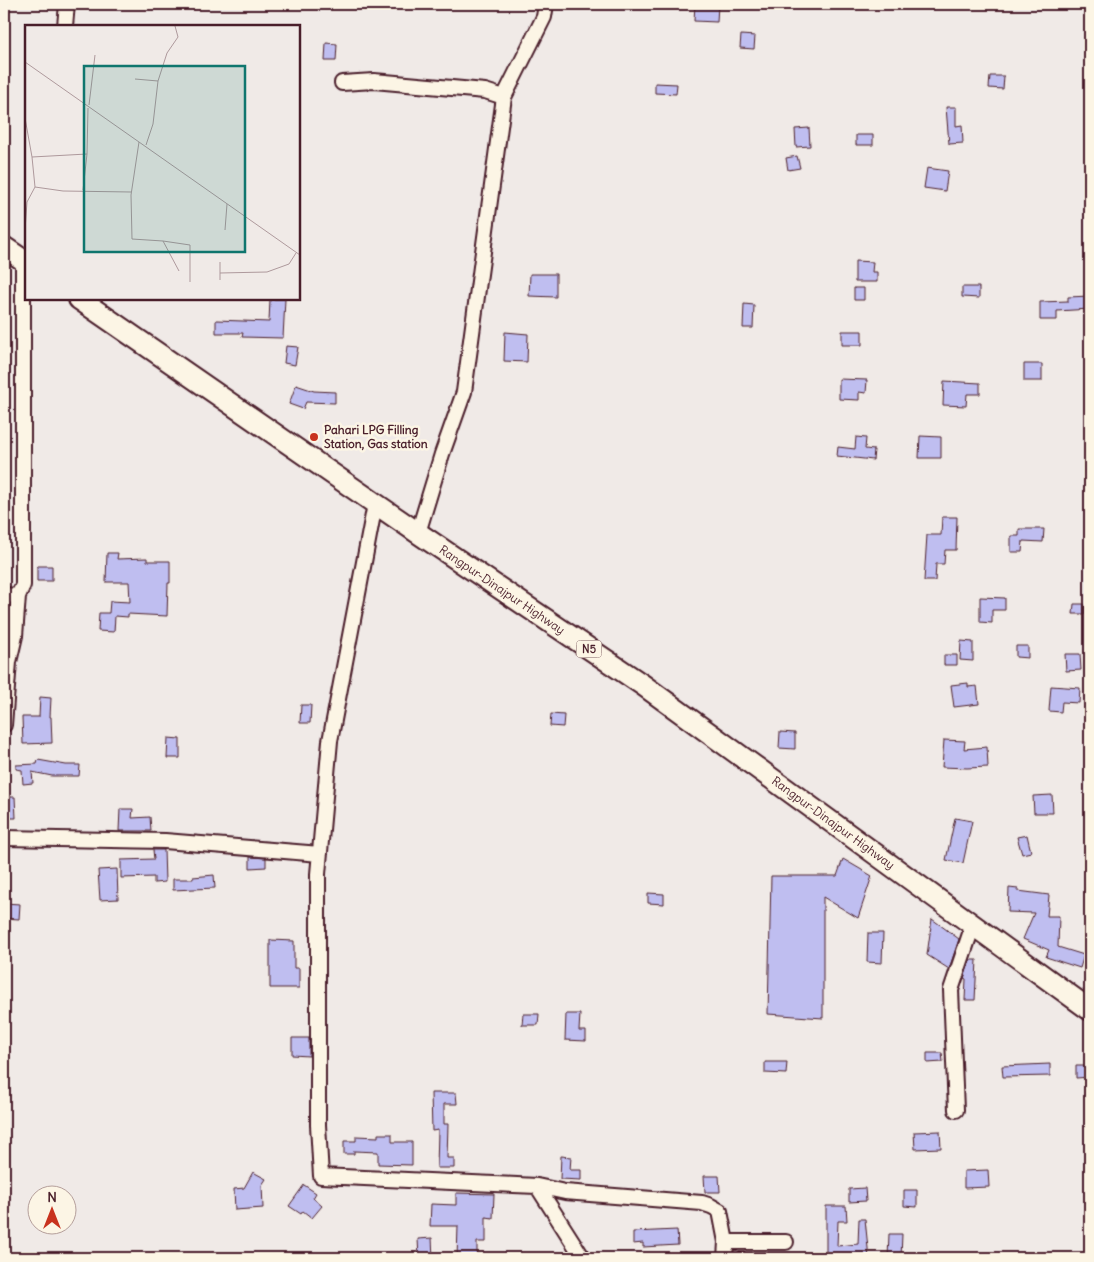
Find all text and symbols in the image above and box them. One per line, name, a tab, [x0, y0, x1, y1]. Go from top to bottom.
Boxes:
inset map	[25, 25, 300, 300]
place label: Pahari LPG Filling Station, Gas station	[324, 422, 428, 451]
marker: Pahari LPG Filling Station, Gas station	[308, 431, 320, 443]
street label: Rangpur-Dinajpur Highway	[437, 542, 568, 637]
road number: N5	[576, 641, 602, 658]
street label: Rangpur-Dinajpur Highway	[769, 773, 898, 872]
north arrow	[28, 1184, 78, 1234]
text: N	[47, 1188, 57, 1206]

